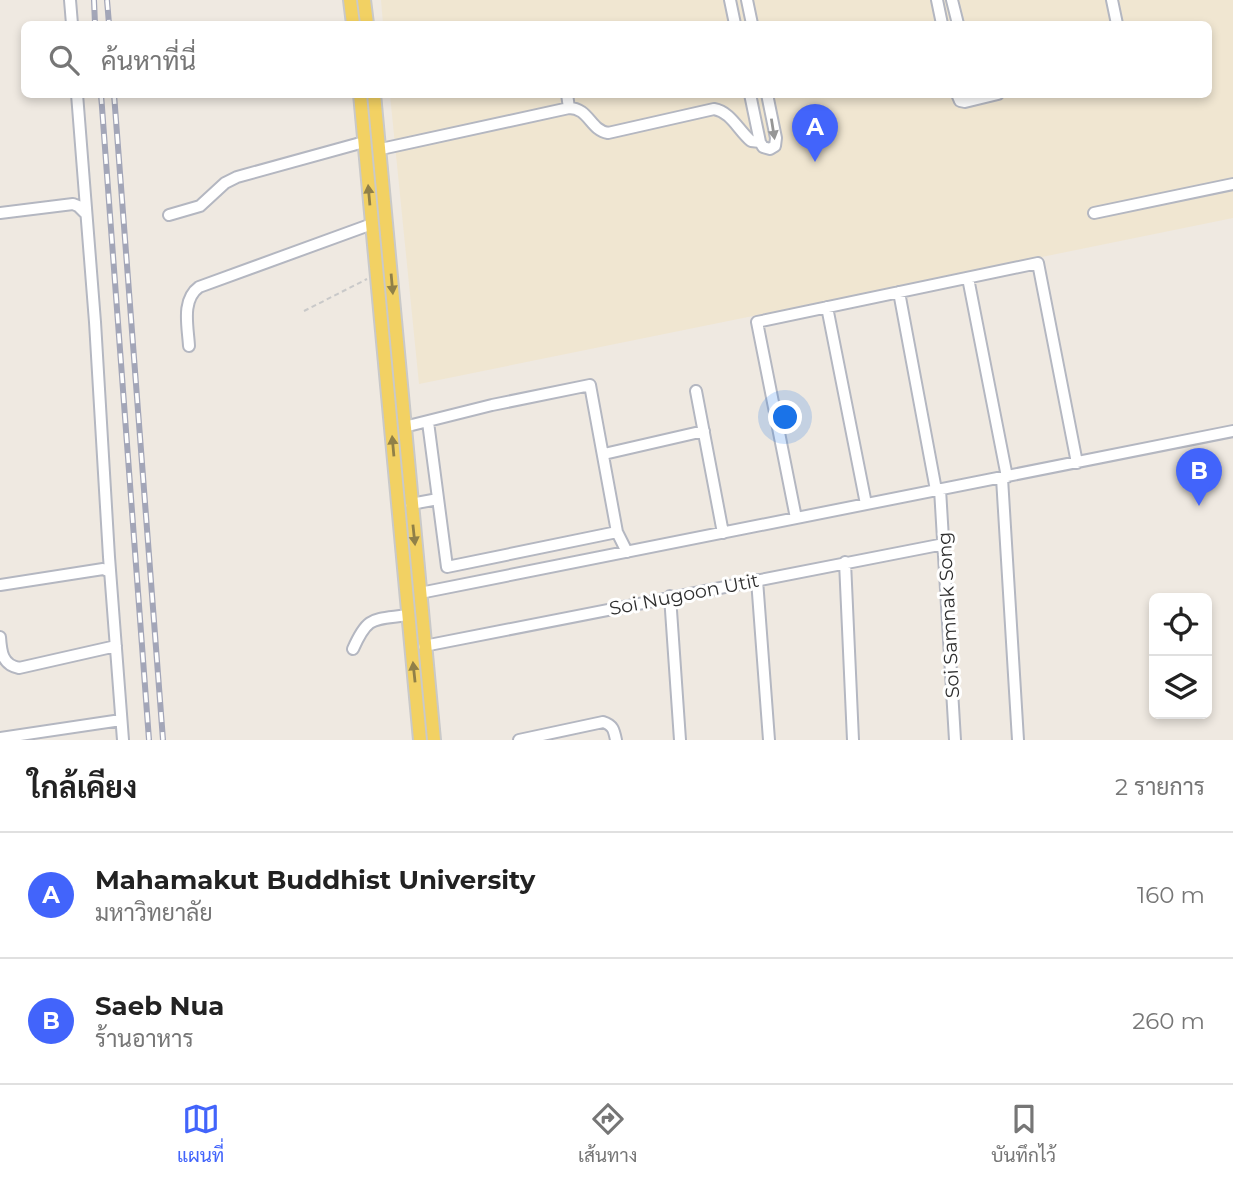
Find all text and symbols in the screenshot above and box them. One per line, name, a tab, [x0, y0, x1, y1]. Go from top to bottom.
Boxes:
search box	[21, 21, 1212, 98]
icon: search	[45, 41, 83, 79]
text: ค้นหาที่นี่	[101, 45, 196, 77]
pin: A	[792, 104, 838, 162]
one-way arrow	[768, 118, 779, 140]
one-way arrow	[363, 183, 374, 205]
one-way arrow	[387, 274, 398, 296]
your location	[768, 400, 802, 434]
one-way arrow	[387, 434, 398, 456]
pin: B	[1176, 448, 1222, 506]
one-way arrow	[409, 525, 420, 547]
street label: Soi Samnak Song	[933, 531, 964, 699]
street label: Soi Nugoon Utit	[607, 569, 761, 620]
map controls	[1149, 593, 1212, 719]
button: locate	[1149, 593, 1212, 656]
button: layers	[1149, 656, 1212, 719]
one-way arrow	[408, 661, 419, 683]
text: ใกล้เคียง	[28, 769, 137, 806]
text: 2 รายการ	[1115, 773, 1205, 801]
text: Mahamakut Buddhist University	[95, 864, 535, 896]
text: A	[42, 881, 60, 909]
text: 160 m	[1137, 881, 1205, 909]
text: มหาวิทยาลัย	[95, 899, 213, 927]
text: Saeb Nua	[95, 990, 224, 1022]
text: B	[42, 1007, 60, 1035]
text: 260 m	[1132, 1007, 1205, 1035]
text: ร้านอาหาร	[95, 1025, 194, 1053]
tab: แผนที่	[177, 1100, 224, 1167]
tab: เส้นทาง	[578, 1100, 637, 1167]
tab: บันทึกไว้	[991, 1100, 1056, 1167]

